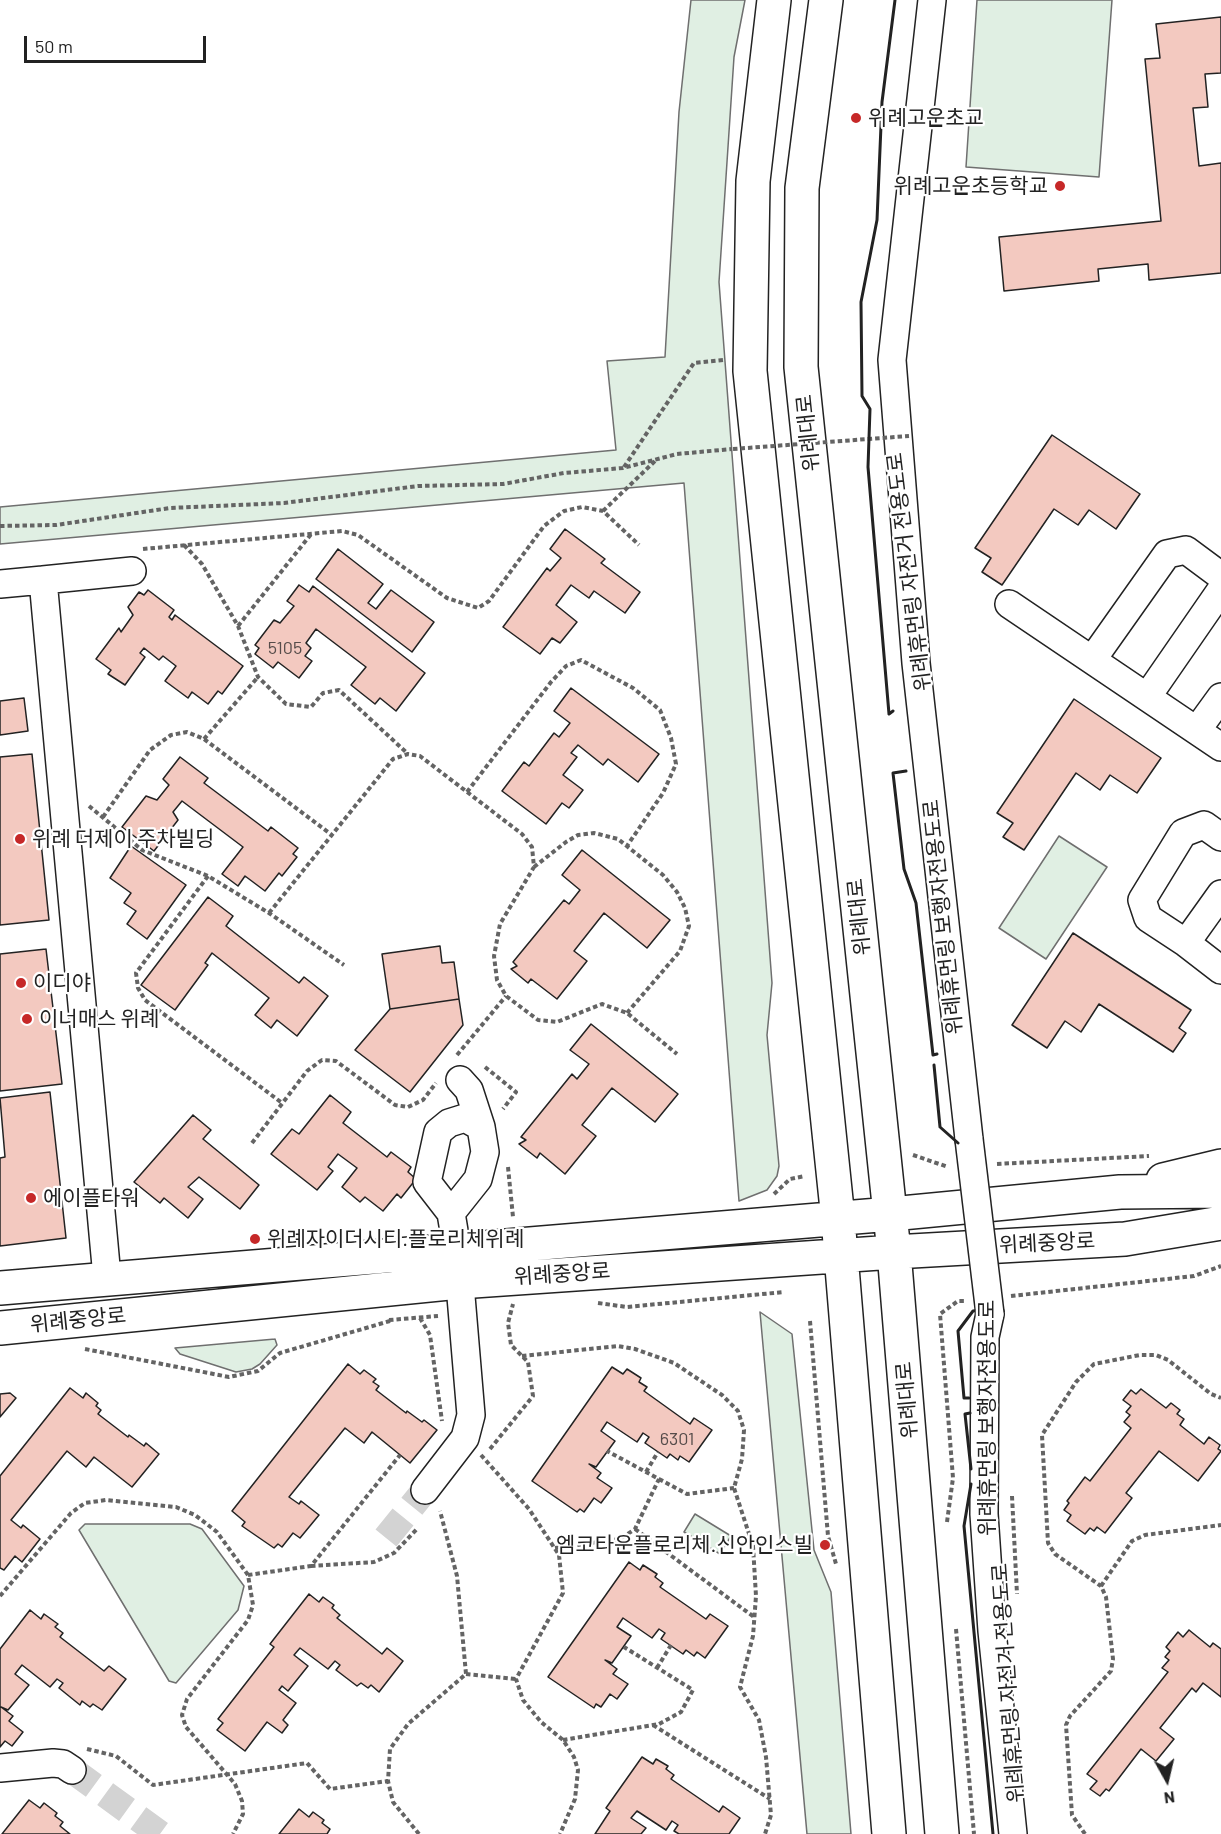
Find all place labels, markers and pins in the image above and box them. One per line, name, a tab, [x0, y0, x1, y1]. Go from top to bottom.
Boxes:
place label: 위례고운초교	[868, 105, 984, 131]
marker: 위례고운초교	[849, 111, 863, 125]
place label: 위례고운초등학교	[893, 173, 1048, 199]
marker: 위례고운초등학교	[1053, 179, 1067, 193]
place label: 위례 더제이 주차빌딩	[32, 826, 214, 852]
marker: 위례 더제이 주차빌딩	[13, 832, 27, 846]
place label: 이디야	[33, 970, 91, 996]
marker: 이디야	[14, 976, 28, 990]
place label: 이너매스 위례	[39, 1006, 159, 1032]
marker: 이너매스 위례	[20, 1012, 34, 1026]
place label: 에이플타워	[43, 1185, 140, 1211]
marker: 에이플타워	[24, 1191, 38, 1205]
place label: 위례자이더시티.플로리체위례	[267, 1226, 524, 1252]
marker: 위례자이더시티.플로리체위례	[248, 1232, 262, 1246]
place label: 엠코타운플로리체.신안인스빌	[556, 1532, 813, 1558]
marker: 엠코타운플로리체.신안인스빌	[818, 1538, 832, 1552]

